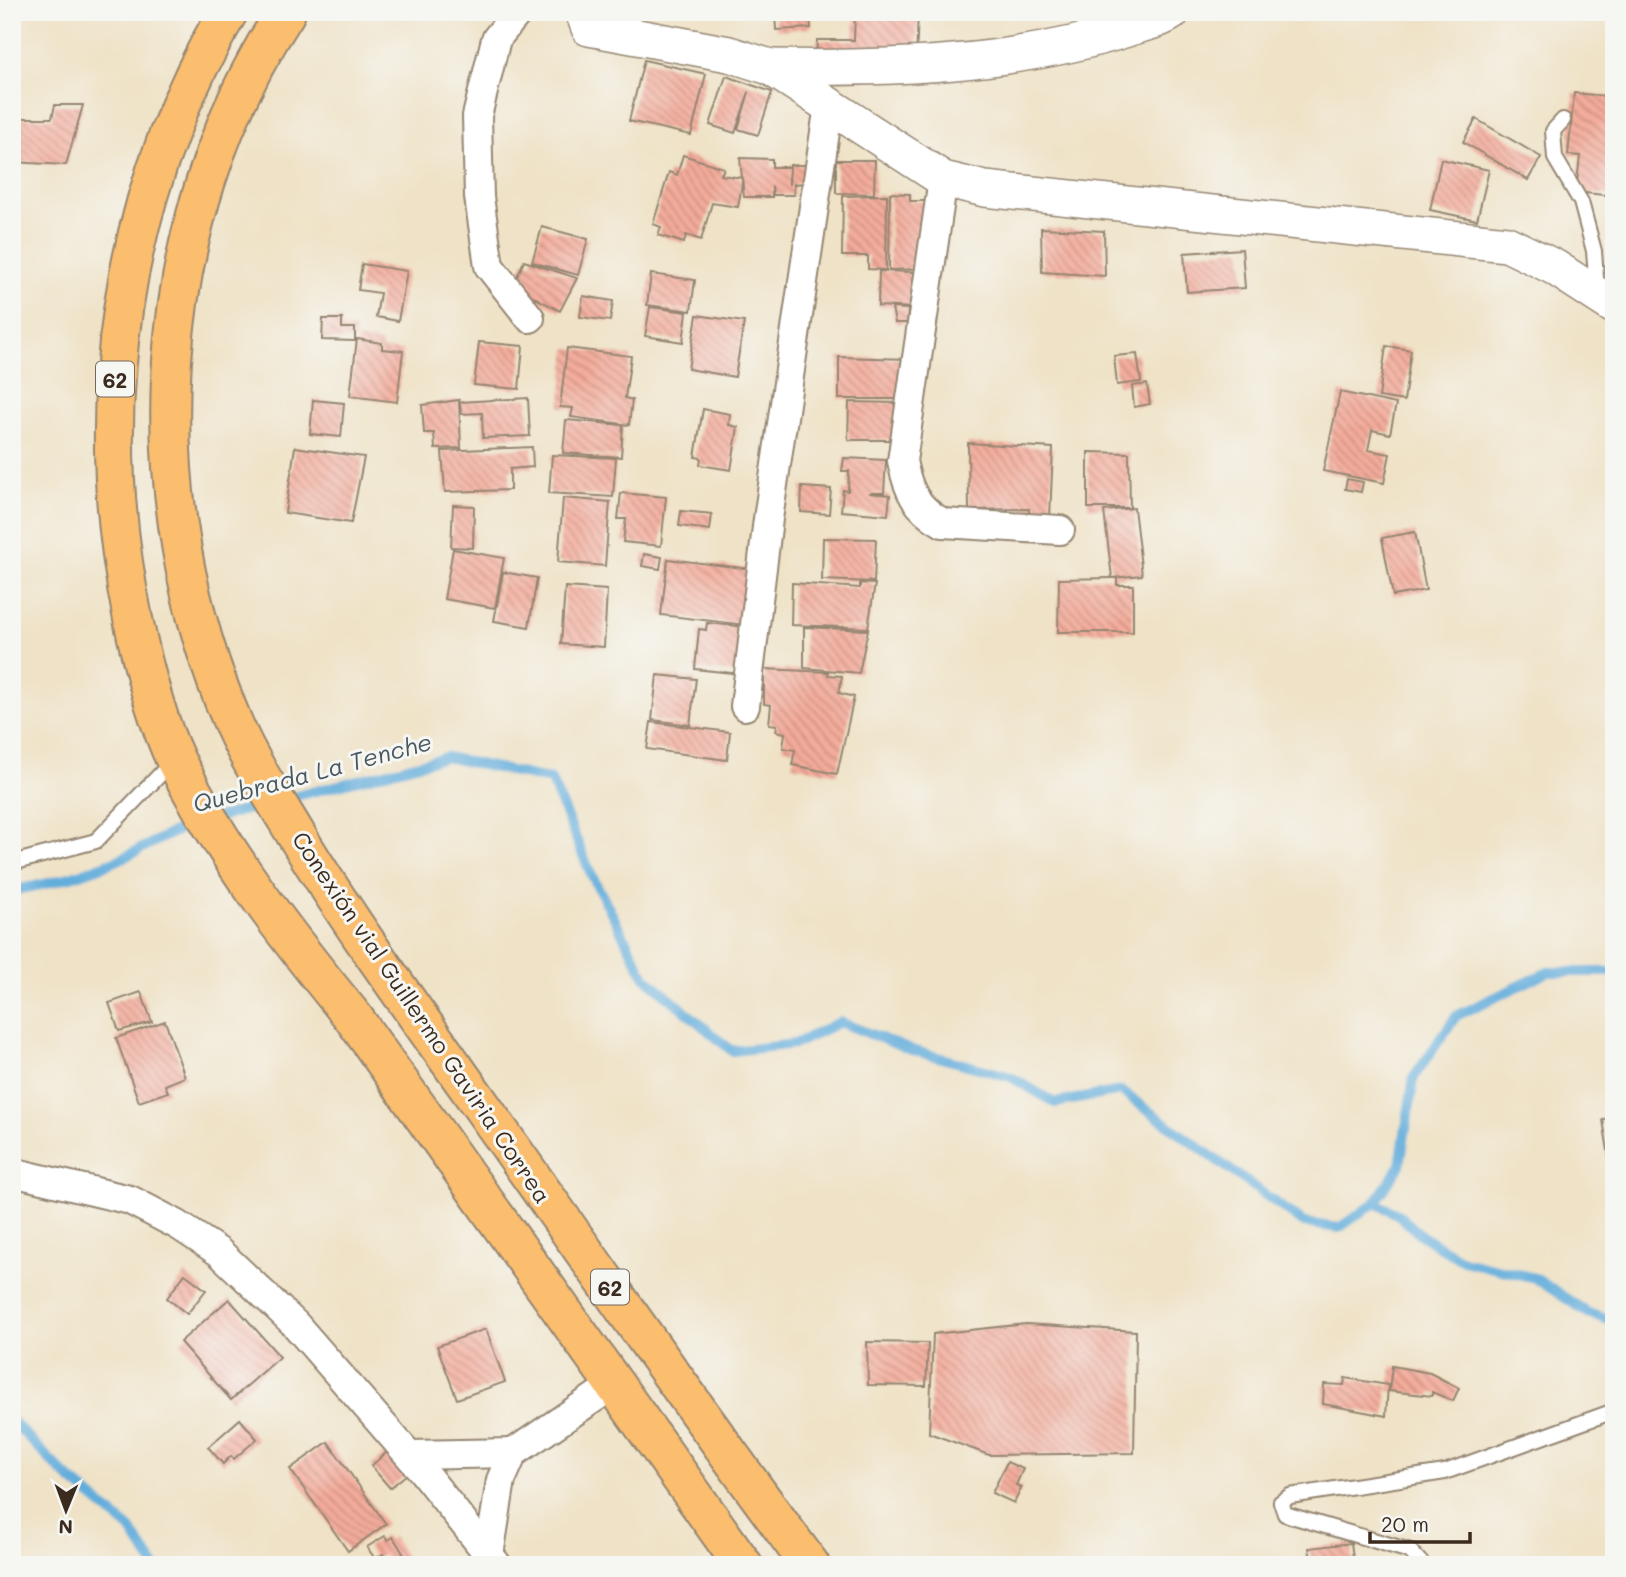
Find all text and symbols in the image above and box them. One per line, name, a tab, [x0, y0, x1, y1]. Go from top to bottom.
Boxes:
road number: 62	[96, 362, 134, 396]
water label: Quebrada La Tenche	[189, 725, 435, 819]
street label: Conexión vial Guillermo Gaviria Correa	[286, 825, 558, 1209]
road number: 62	[591, 1270, 629, 1304]
north arrow	[32, 1476, 102, 1546]
scale bar	[1370, 1500, 1470, 1544]
text: 20 m	[1381, 1510, 1429, 1537]
text: N	[58, 1515, 73, 1540]

